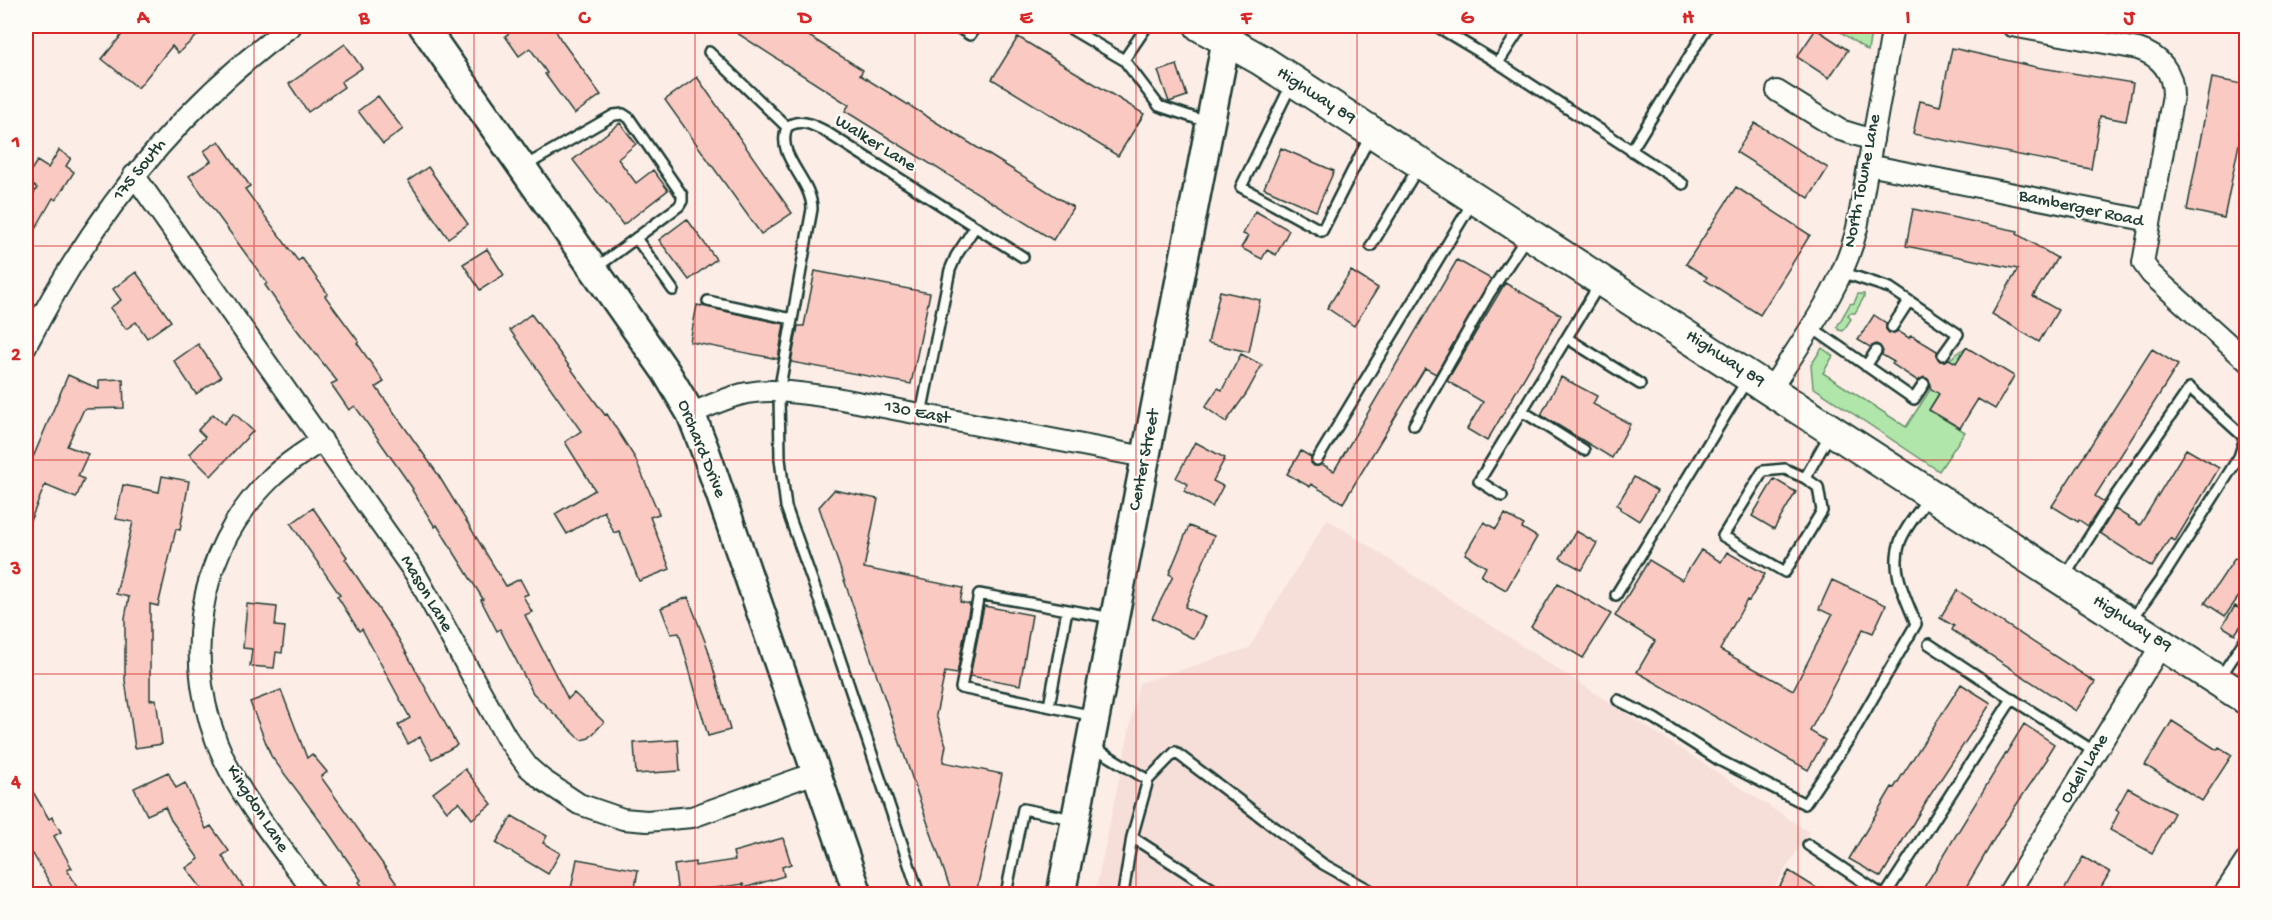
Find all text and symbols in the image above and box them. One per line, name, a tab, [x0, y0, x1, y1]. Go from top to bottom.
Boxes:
text: A	[136, 8, 151, 31]
text: B	[358, 8, 370, 31]
text: C	[578, 8, 592, 31]
text: D	[796, 8, 812, 31]
text: E	[1020, 8, 1034, 31]
text: F	[1240, 8, 1253, 31]
text: G	[1461, 8, 1475, 31]
text: H	[1682, 8, 1694, 31]
text: I	[1906, 8, 1911, 31]
text: J	[2123, 8, 2136, 31]
street label: Highway 89	[1273, 63, 1359, 129]
street label: Walker Lane	[831, 111, 920, 178]
street label: North Towne Lane	[1840, 112, 1886, 250]
text: 1	[11, 132, 20, 155]
street label: 175 South	[108, 135, 171, 206]
street label: Bamberger Road	[2016, 185, 2147, 233]
street label: Highway 89	[1682, 326, 1768, 392]
text: 2	[11, 345, 21, 368]
street label: 130 East	[881, 396, 953, 430]
street label: Orchard Drive	[672, 397, 730, 502]
street label: Center Street	[1125, 406, 1165, 512]
street label: Mason Lane	[395, 552, 457, 637]
text: 3	[10, 559, 21, 582]
street label: Highway 89	[2089, 591, 2175, 657]
street label: Odell Lane	[2056, 730, 2114, 808]
street label: Kingdon Lane	[221, 761, 293, 857]
text: 4	[10, 772, 21, 795]

